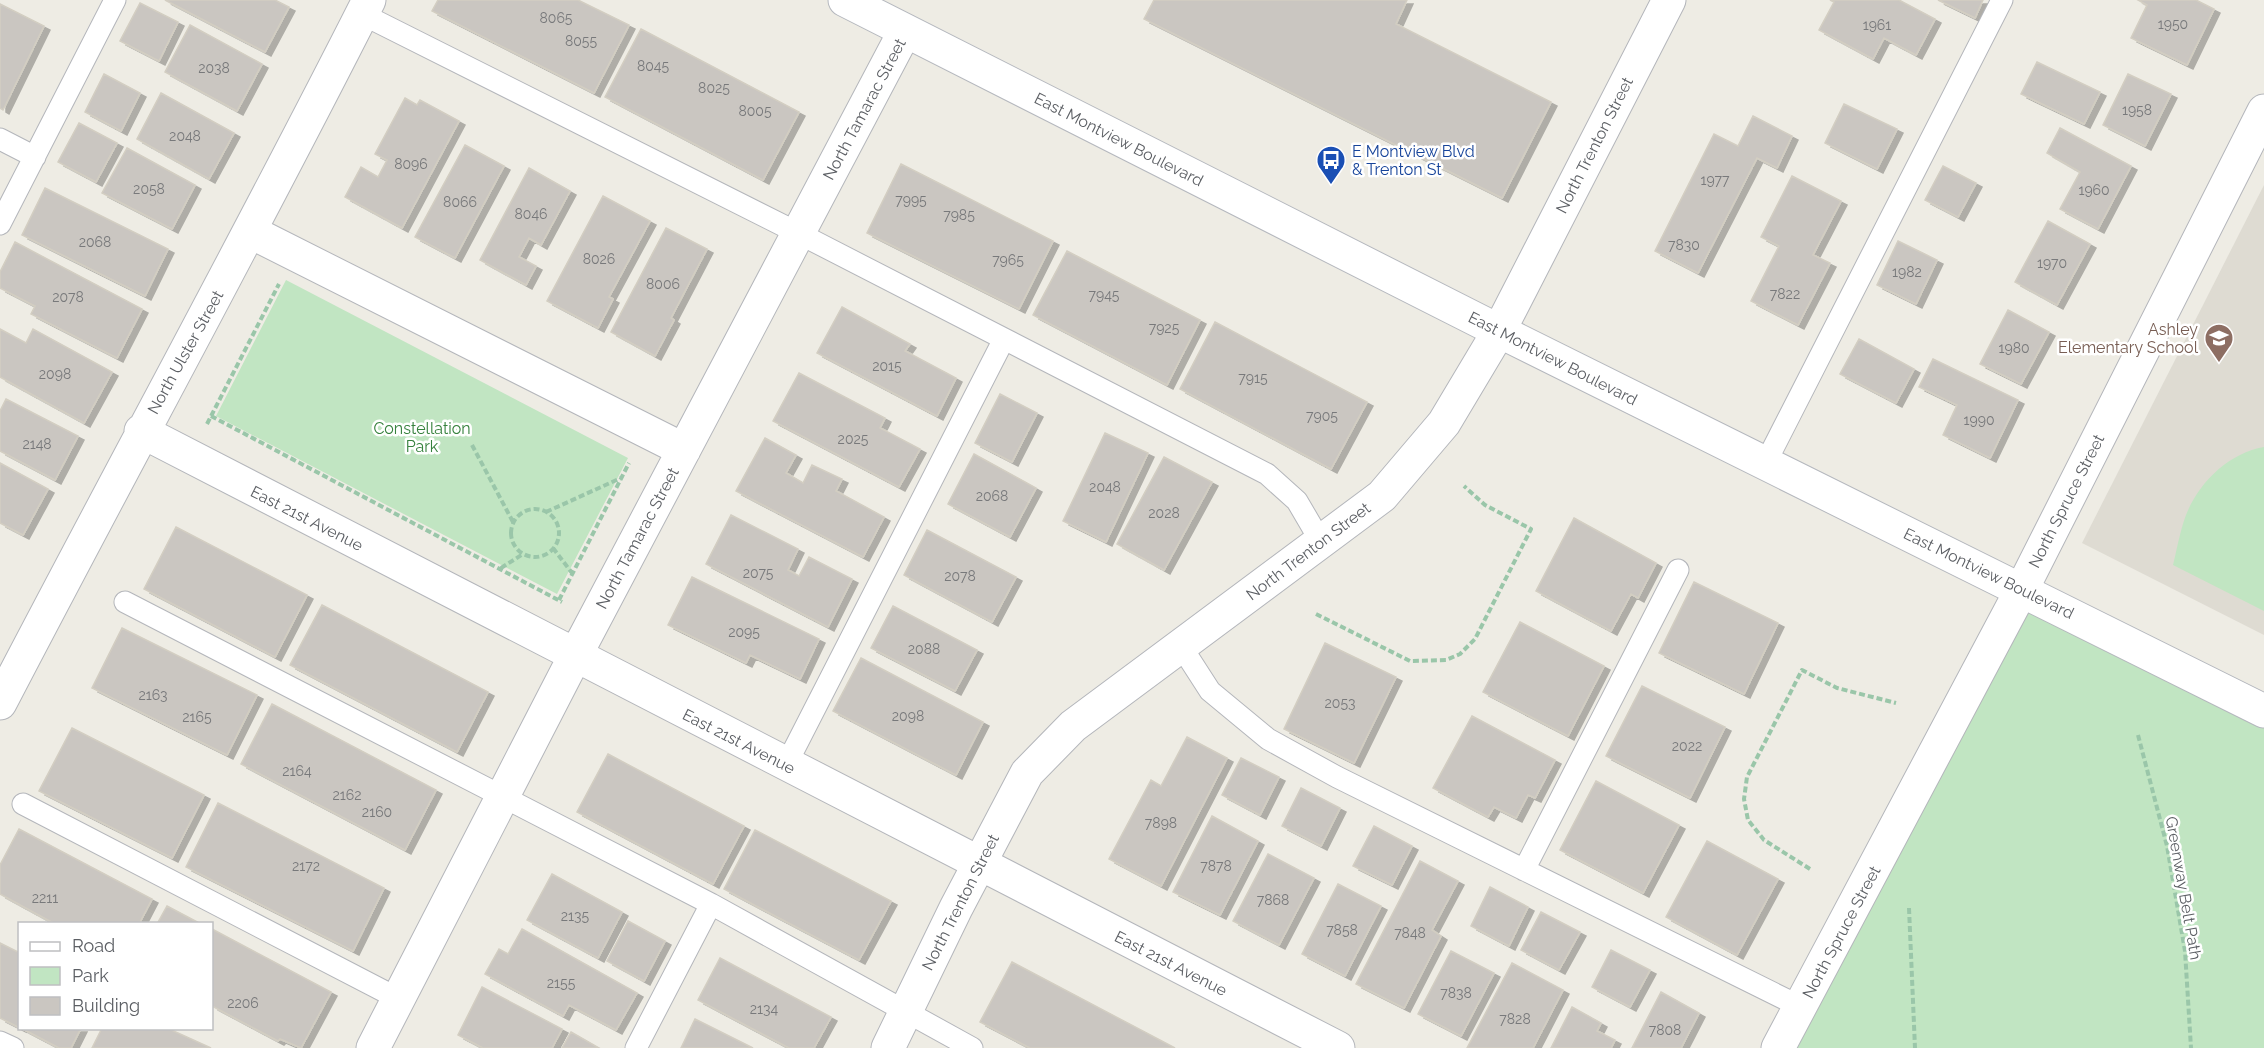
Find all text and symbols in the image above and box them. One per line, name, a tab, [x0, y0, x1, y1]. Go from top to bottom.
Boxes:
house number: 8065	[540, 10, 573, 26]
house number: 1950	[2158, 16, 2188, 32]
house number: 1961	[1863, 17, 1891, 33]
house number: 8055	[565, 33, 597, 49]
street label: North Tamarac Street	[819, 35, 910, 183]
house number: 8045	[637, 58, 669, 74]
house number: 2038	[198, 60, 230, 76]
street label: North Trenton Street	[1552, 73, 1637, 217]
house number: 8025	[698, 80, 730, 96]
street label: East Montview Boulevard	[1031, 89, 1206, 190]
house number: 1958	[2122, 102, 2152, 118]
house number: 8005	[738, 103, 772, 119]
house number: 2048	[169, 128, 201, 144]
place label: E Montview Blvd & Trenton St	[1352, 142, 1475, 179]
bus stop icon: E Montview Blvd & Trenton St	[1315, 144, 1347, 186]
house number: 8096	[394, 156, 428, 172]
house number: 1977	[1700, 172, 1730, 188]
house number: 2058	[133, 181, 165, 197]
house number: 1960	[2078, 182, 2110, 198]
house number: 7995	[895, 192, 927, 208]
house number: 8066	[443, 194, 477, 210]
house number: 8046	[515, 206, 547, 222]
house number: 7985	[943, 207, 975, 223]
house number: 2068	[79, 234, 111, 250]
house number: 7830	[1668, 237, 1700, 253]
house number: 8026	[583, 251, 615, 267]
house number: 7965	[992, 252, 1024, 268]
house number: 1970	[2037, 255, 2067, 271]
house number: 1982	[1892, 264, 1922, 280]
house number: 8006	[646, 276, 680, 292]
house number: 7822	[1770, 286, 1800, 302]
street label: North Ulster Street	[144, 287, 228, 417]
house number: 7945	[1089, 287, 1120, 303]
house number: 2078	[52, 289, 84, 305]
street label: East Montview Boulevard	[1465, 308, 1640, 409]
house number: 7925	[1149, 320, 1180, 336]
place label: Ashley Elementary School	[2058, 320, 2199, 357]
school or university icon: Ashley Elementary School	[2203, 322, 2235, 364]
house number: 1980	[1998, 340, 2030, 356]
house number: 2015	[872, 358, 902, 374]
house number: 2098	[39, 366, 71, 382]
house number: 7915	[1238, 370, 1268, 386]
house number: 7905	[1306, 408, 1338, 424]
house number: 1990	[1964, 412, 1994, 428]
park label: Constellation Park	[373, 419, 471, 456]
house number: 2025	[838, 431, 869, 447]
street label: North Spruce Street	[2025, 431, 2109, 571]
house number: 2148	[22, 436, 52, 452]
street label: North Tamarac Street	[592, 464, 683, 612]
house number: 2048	[1089, 479, 1121, 495]
street label: East 21st Avenue	[247, 482, 366, 555]
house number: 2068	[976, 488, 1008, 504]
street label: North Trenton Street	[1242, 498, 1375, 604]
house number: 2028	[1148, 505, 1180, 521]
street label: East Montview Boulevard	[1901, 524, 2077, 623]
house number: 2075	[743, 565, 774, 581]
house number: 2078	[944, 568, 976, 584]
house number: 2095	[728, 624, 760, 640]
house number: 2088	[908, 641, 940, 657]
house number: 2163	[138, 687, 168, 703]
house number: 2053	[1325, 695, 1355, 711]
street label: East 21st Avenue	[679, 705, 798, 778]
house number: 2098	[892, 708, 924, 724]
house number: 2165	[182, 709, 212, 725]
house number: 2022	[1672, 738, 1702, 754]
house number: 2164	[282, 763, 312, 779]
house number: 2162	[332, 787, 362, 803]
house number: 2160	[362, 804, 392, 820]
house number: 7898	[1145, 815, 1177, 831]
street label: Greenway Belt Path	[2162, 815, 2205, 961]
street label: North Trenton Street	[918, 830, 1003, 974]
house number: 2172	[292, 858, 320, 874]
house number: 7878	[1200, 858, 1232, 874]
street label: North Spruce Street	[1798, 862, 1885, 1002]
house number: 2211	[32, 890, 58, 906]
house number: 7868	[1257, 892, 1289, 908]
house number: 2135	[561, 908, 590, 924]
legend	[18, 922, 213, 1030]
house number: 7858	[1326, 922, 1358, 938]
house number: 7848	[1394, 925, 1426, 941]
street label: East 21st Avenue	[1111, 927, 1230, 1000]
text: Road	[72, 935, 115, 956]
text: Park	[72, 965, 109, 986]
house number: 2155	[547, 975, 576, 991]
house number: 7838	[1440, 985, 1472, 1001]
text: Building	[72, 995, 140, 1016]
house number: 2206	[227, 995, 259, 1011]
house number: 2134	[750, 1001, 779, 1017]
house number: 7828	[1499, 1011, 1531, 1027]
house number: 7808	[1649, 1022, 1681, 1038]

